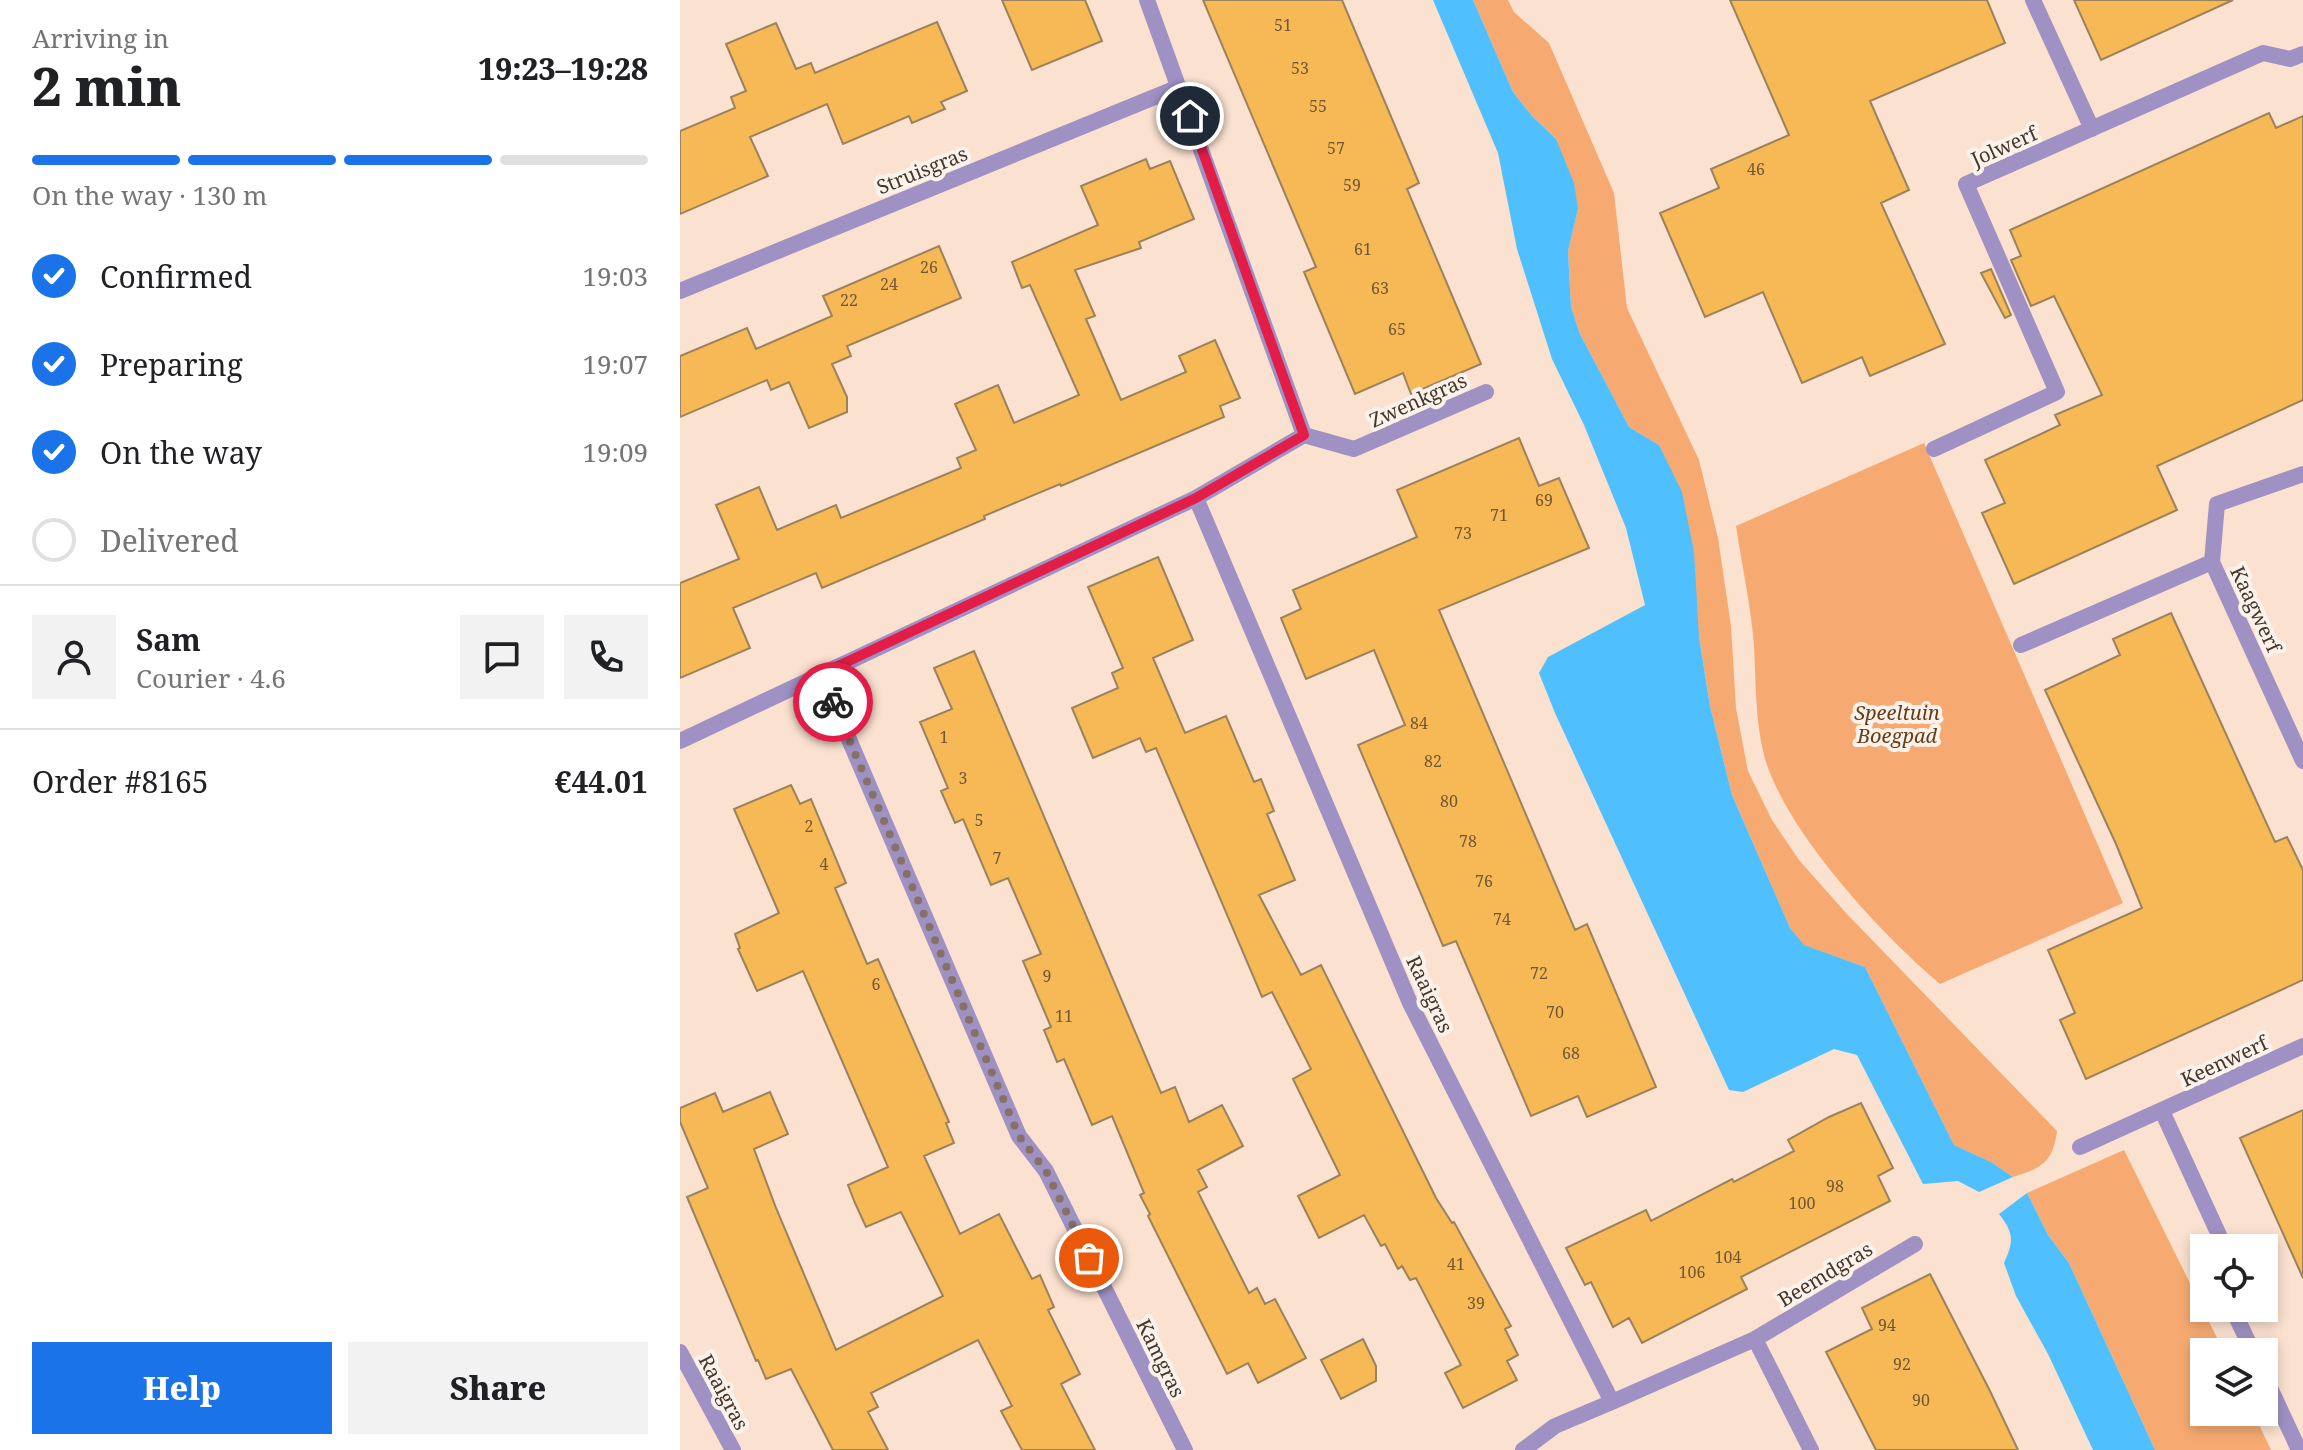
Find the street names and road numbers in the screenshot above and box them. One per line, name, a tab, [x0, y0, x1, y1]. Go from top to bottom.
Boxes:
street label: Jolwerf	[1966, 119, 2043, 173]
street label: Struisgras	[873, 140, 971, 200]
street label: Zwenkgras	[1365, 367, 1471, 433]
street label: Kaagwerf	[2224, 562, 2288, 658]
street label: Raaigras	[1400, 951, 1460, 1037]
street label: Keenwerf	[2176, 1029, 2273, 1093]
street label: Beemdgras	[1773, 1235, 1877, 1313]
street label: Kamgras	[1130, 1314, 1192, 1402]
street label: Raaigras	[693, 1349, 755, 1435]

